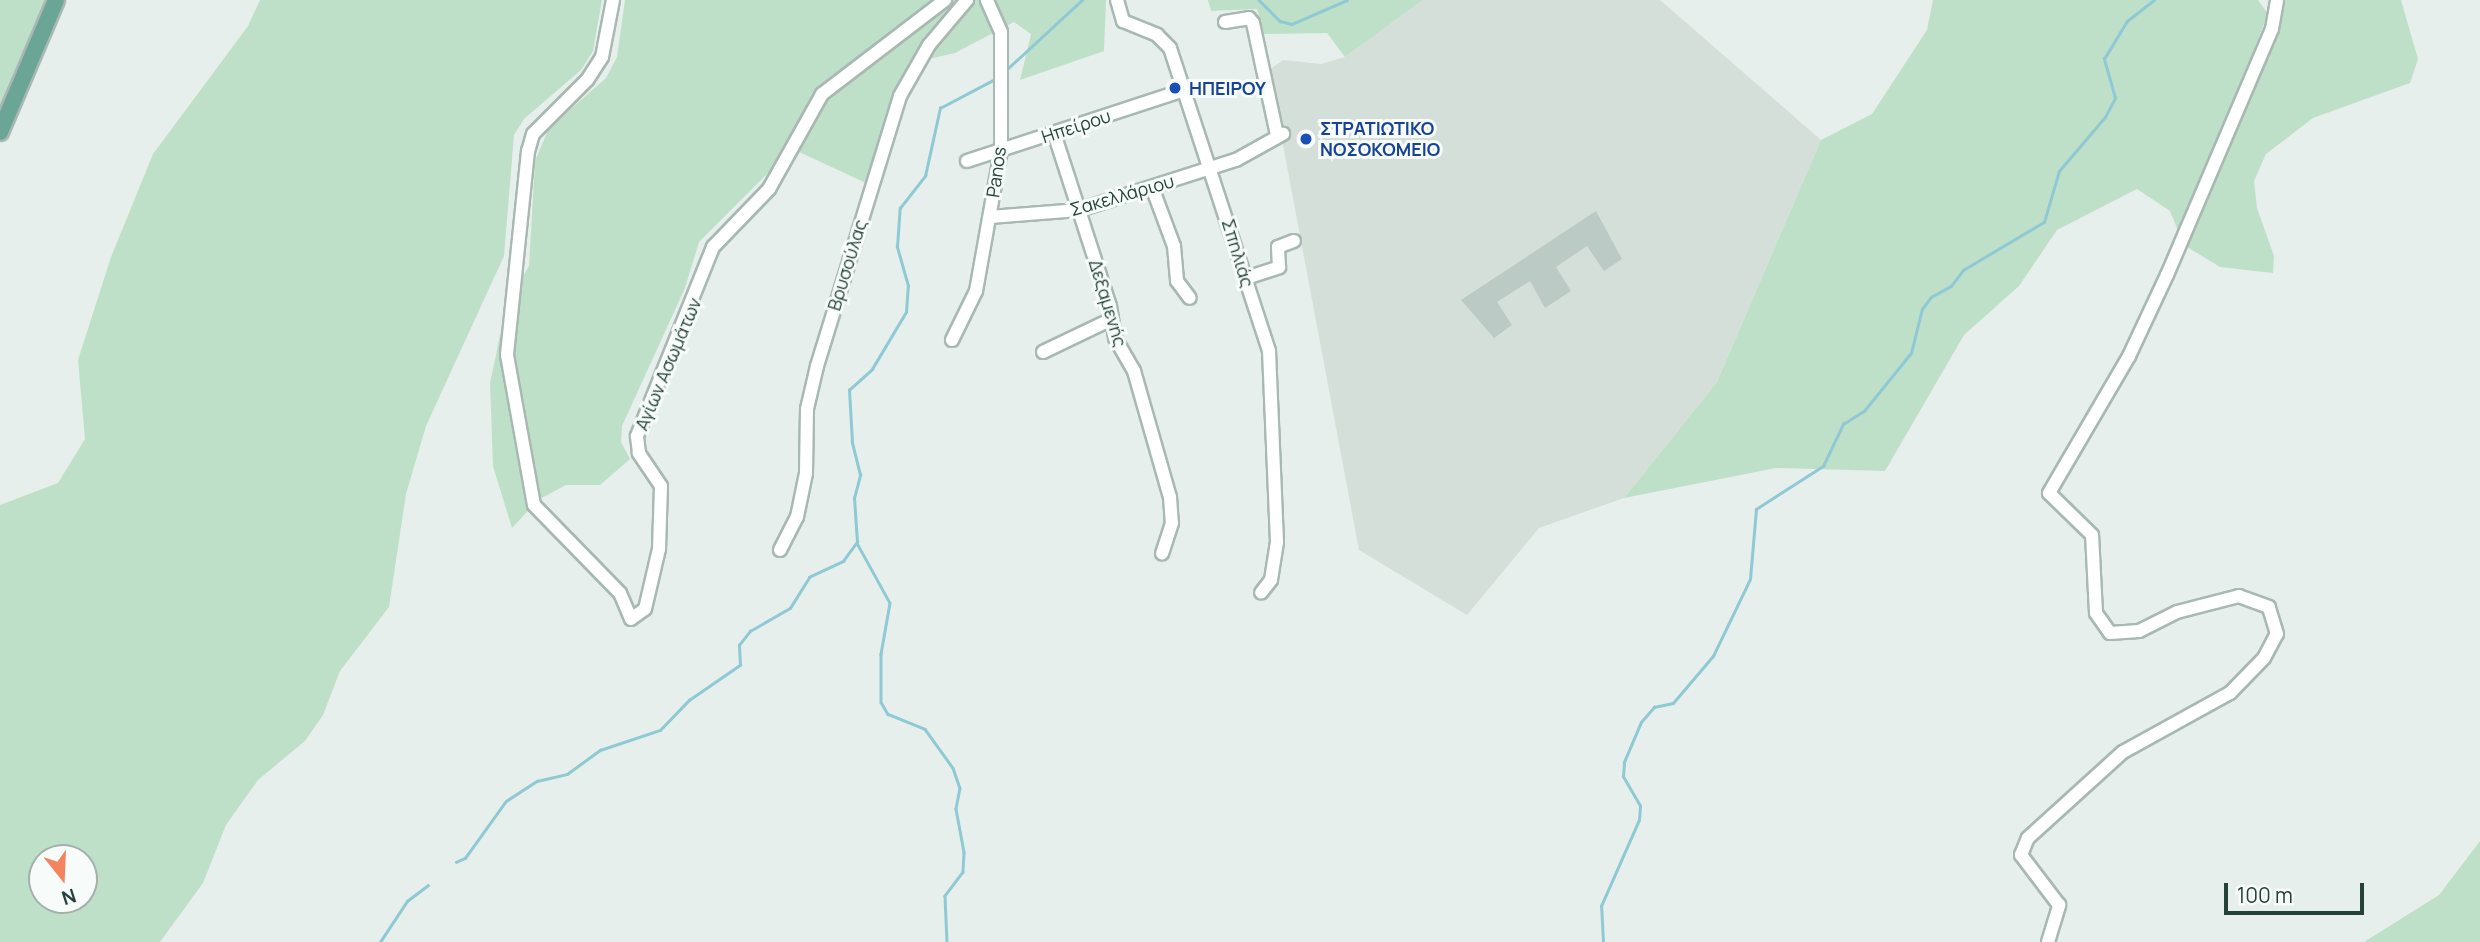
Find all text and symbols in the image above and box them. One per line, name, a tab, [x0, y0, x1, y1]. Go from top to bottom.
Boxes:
place label: ΗΠΕΙΡΟΥ	[1189, 77, 1266, 99]
marker: ΗΠΕΙΡΟΥ	[1167, 80, 1183, 96]
street label: Ηπείρου	[1039, 105, 1113, 147]
place label: ΣΤΡΑΤΙΩΤΙΚΟ ΝΟΣΟΚΟΜΕΙΟ	[1320, 118, 1440, 160]
marker: ΣΤΡΑΤΙΩΤΙΚΟ ΝΟΣΟΚΟΜΕΙΟ	[1298, 131, 1314, 147]
street label: Panos	[982, 145, 1010, 199]
street label: Σακελλάριου	[1068, 170, 1176, 220]
street label: Σπηλιάς	[1217, 216, 1259, 290]
street label: Βρυσούλας	[823, 217, 871, 313]
street label: Δεξαμενής	[1084, 257, 1132, 349]
street label: Αγίων Ασωμάτων	[630, 294, 706, 434]
north arrow	[28, 844, 98, 914]
scale bar	[2228, 869, 2368, 913]
text: 100 m	[2237, 881, 2293, 909]
text: N	[58, 883, 79, 912]

